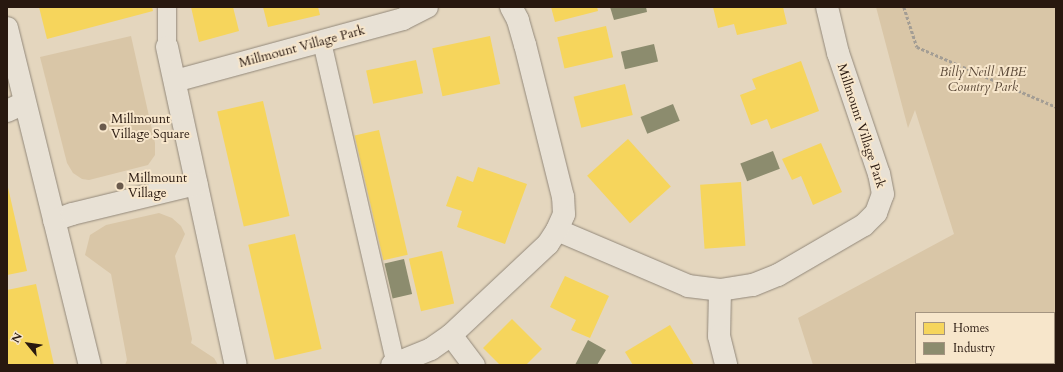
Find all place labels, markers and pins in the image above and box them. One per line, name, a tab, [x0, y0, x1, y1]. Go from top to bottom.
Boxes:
place label: Millmount Village Square	[111, 112, 190, 143]
marker: Millmount Village Square	[98, 122, 108, 132]
place label: Millmount Village	[128, 171, 187, 202]
marker: Millmount Village	[115, 181, 125, 191]

